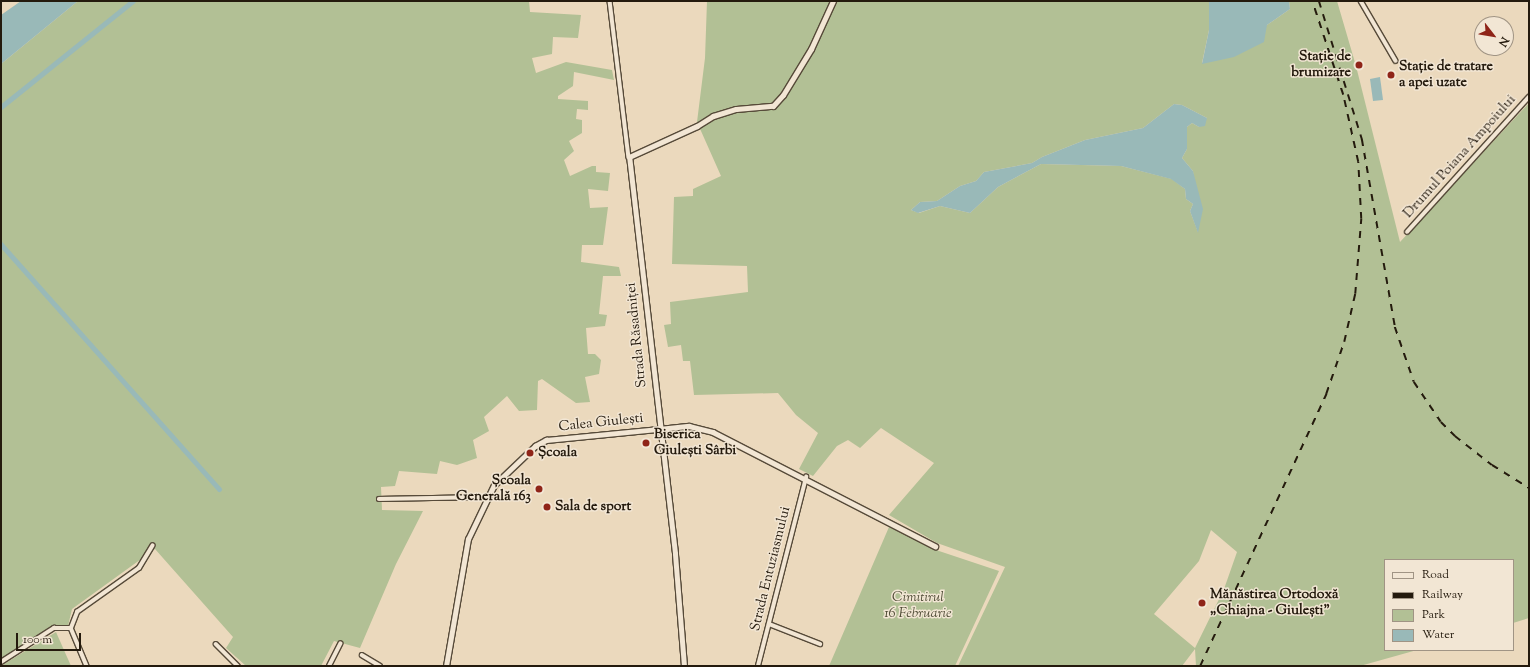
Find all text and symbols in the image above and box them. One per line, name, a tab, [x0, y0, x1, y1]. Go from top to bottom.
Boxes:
north arrow	[1474, 16, 1514, 56]
text: N	[1494, 34, 1513, 50]
place label: Stație de brumizare	[1291, 49, 1351, 82]
place label: Stație de tratare a apei uzate	[1399, 59, 1493, 92]
marker: Stație de brumizare	[1354, 60, 1364, 70]
marker: Stație de tratare a apei uzate	[1386, 70, 1396, 80]
street label: Drumul Poiana Ampoiului	[1400, 92, 1520, 222]
street label: Strada Răsadniței	[623, 282, 651, 388]
street label: Calea Giulești	[558, 410, 644, 436]
place label: Biserica Giulești Sârbi	[654, 427, 736, 460]
marker: Biserica Giulești Sârbi	[641, 438, 651, 448]
place label: Școala	[538, 445, 577, 461]
marker: Școala	[525, 448, 535, 458]
place label: Școala Generală 163	[456, 473, 531, 506]
marker: Școala Generală 163	[534, 484, 544, 494]
place label: Sala de sport	[555, 499, 631, 515]
marker: Sala de sport	[542, 502, 552, 512]
street label: Strada Entuziasmului	[747, 505, 795, 633]
legend	[1384, 559, 1514, 651]
text: Road	[1422, 566, 1449, 584]
text: Railway	[1422, 586, 1463, 604]
place label: Mănăstirea Ortodoxă „Chiajna - Giulești”	[1210, 587, 1339, 620]
park label: Cimitirul 16 Februarie	[884, 590, 952, 622]
marker: Mănăstirea Ortodoxă „Chiajna - Giulești”	[1197, 598, 1207, 608]
text: Park	[1422, 606, 1445, 624]
scale bar	[18, 625, 83, 651]
text: Water	[1422, 626, 1454, 644]
text: 100 m	[23, 631, 52, 649]

